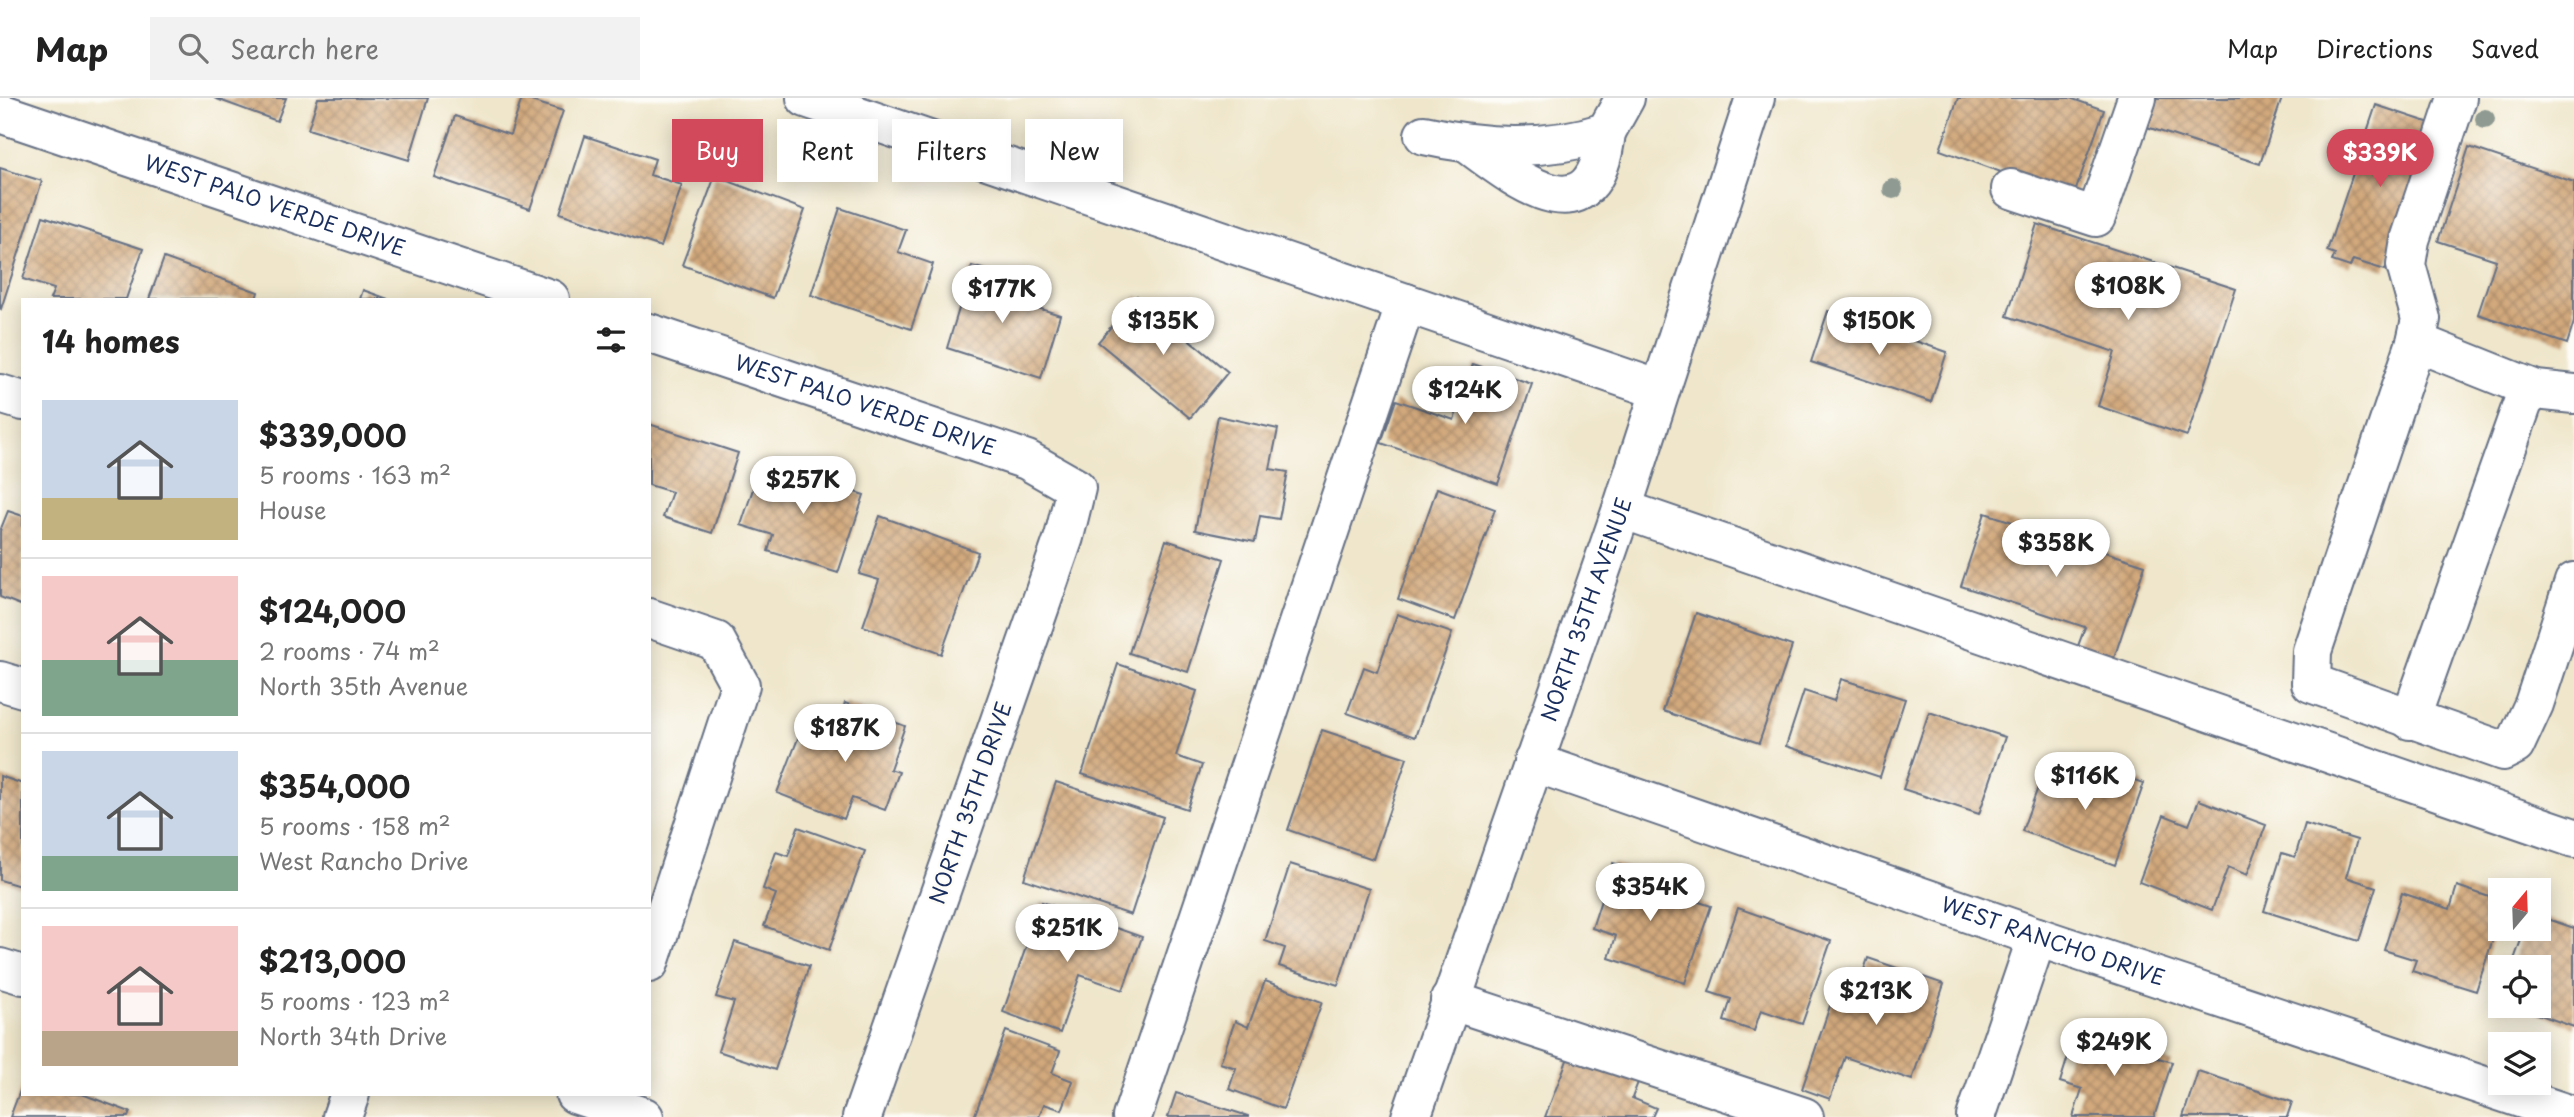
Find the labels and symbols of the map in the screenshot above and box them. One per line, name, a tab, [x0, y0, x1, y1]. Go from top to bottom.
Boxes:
pin: $339K	[2331, 130, 2429, 189]
street label: WEST PALO VERDE DRIVE	[141, 145, 410, 263]
pin: $108K	[2079, 262, 2177, 322]
pin: $177K	[953, 266, 1051, 325]
pin: $135K	[1114, 298, 1212, 357]
pin: $150K	[1830, 298, 1928, 357]
street label: WEST PALO VERDE DRIVE	[731, 345, 1001, 462]
pin: $124K	[1416, 366, 1514, 426]
pin: $257K	[754, 456, 852, 516]
street label: NORTH 35TH AVENUE	[1532, 493, 1639, 725]
pin: $358K	[2007, 519, 2105, 579]
street label: NORTH 35TH DRIVE	[920, 697, 1019, 908]
pin: $187K	[796, 704, 894, 764]
pin: $116K	[2036, 752, 2134, 812]
pin: $354K	[1601, 864, 1699, 923]
north arrow	[2488, 878, 2552, 942]
street label: WEST RANCHO DRIVE	[1937, 887, 2170, 993]
pin: $251K	[1018, 904, 1116, 964]
pin: $213K	[1827, 968, 1925, 1027]
pin: $249K	[2065, 1018, 2163, 1078]

